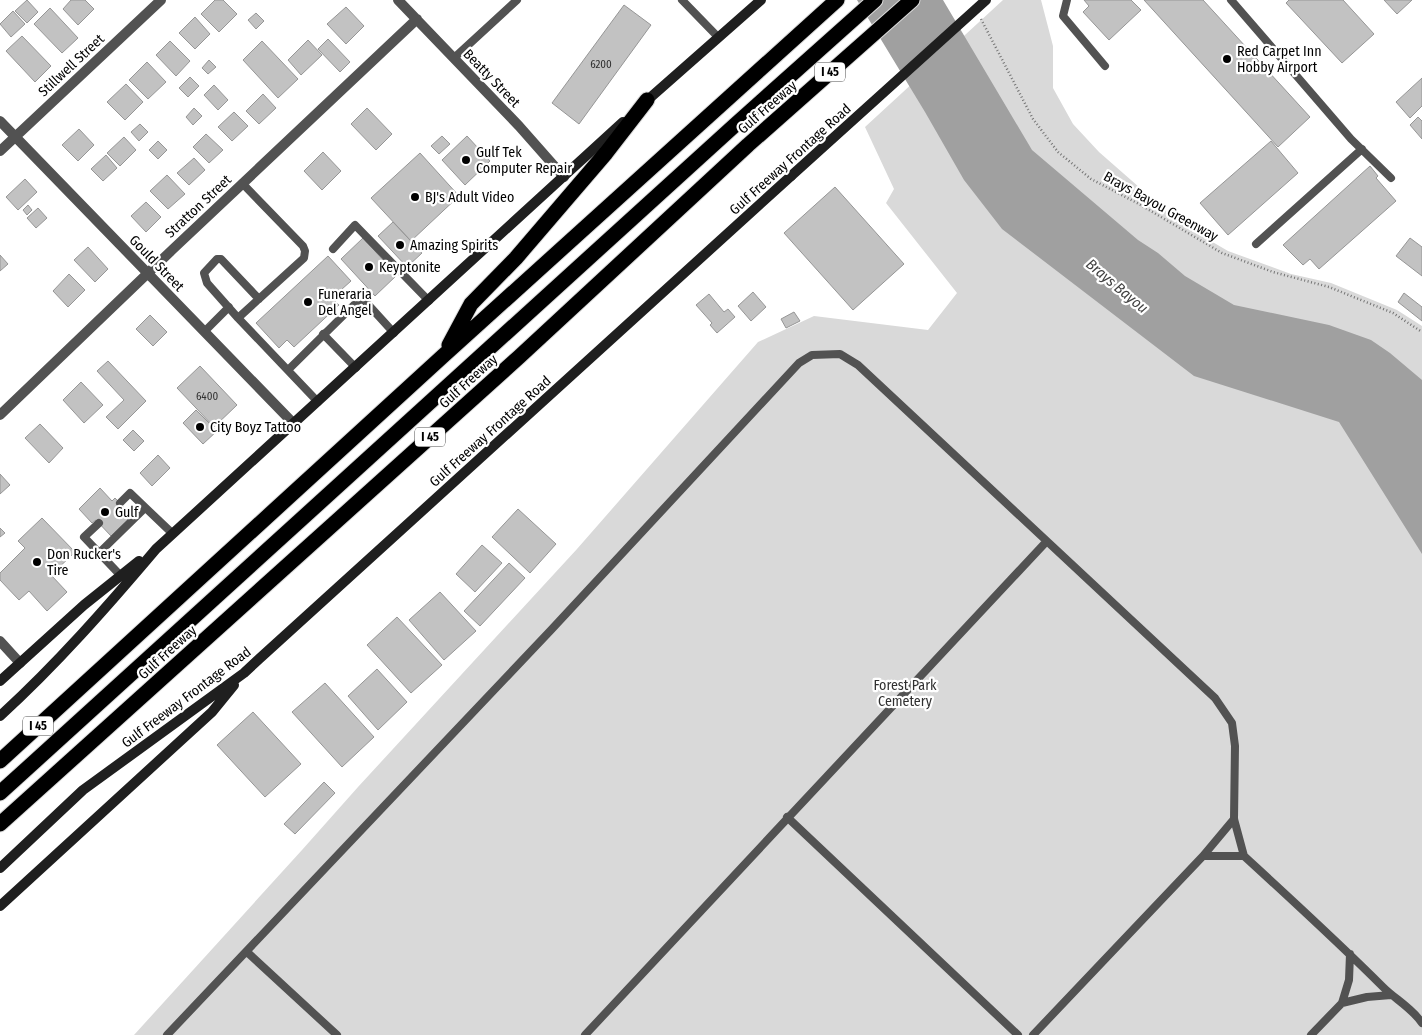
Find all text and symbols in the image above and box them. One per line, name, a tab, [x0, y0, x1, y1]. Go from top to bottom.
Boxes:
street label: Stillwell Street	[35, 30, 108, 100]
place label: Red Carpet Inn Hobby Airport	[1237, 43, 1322, 76]
street label: Beatty Street	[460, 46, 524, 111]
marker: Red Carpet Inn Hobby Airport	[1221, 53, 1233, 65]
house number: 6200	[590, 58, 612, 71]
road number: I 45	[815, 62, 845, 82]
street label: Gulf Freeway	[734, 77, 801, 138]
street label: Gulf Freeway Frontage Road	[726, 100, 855, 218]
place label: Gulf Tek Computer Repair	[476, 144, 572, 177]
marker: Gulf Tek Computer Repair	[460, 154, 472, 166]
street label: Brays Bayou Greenway	[1101, 168, 1222, 245]
street label: Stratton Street	[162, 171, 235, 241]
place label: BJ's Adult Video	[425, 189, 514, 206]
marker: BJ's Adult Video	[409, 191, 421, 203]
street label: Gould Street	[126, 232, 188, 295]
place label: Amazing Spirits	[410, 237, 498, 254]
marker: Amazing Spirits	[394, 239, 406, 251]
water label: Brays Bayou	[1082, 255, 1152, 317]
place label: Keyptonite	[379, 259, 441, 276]
marker: Keyptonite	[363, 261, 375, 273]
place label: Funeraria Del Angel	[318, 286, 372, 319]
marker: Funeraria Del Angel	[302, 296, 314, 308]
street label: Gulf Freeway	[436, 350, 502, 412]
street label: Gulf Freeway Frontage Road	[426, 372, 555, 490]
house number: 6400	[196, 390, 218, 403]
place label: City Boyz Tattoo	[210, 419, 301, 436]
marker: City Boyz Tattoo	[194, 421, 206, 433]
road number: I 45	[415, 428, 445, 447]
place label: Gulf	[115, 504, 140, 521]
marker: Gulf	[99, 506, 111, 518]
place label: Don Rucker's Tire	[47, 546, 121, 579]
marker: Don Rucker's Tire	[31, 556, 43, 568]
street label: Gulf Freeway	[135, 621, 201, 683]
street label: Gulf Freeway Frontage Road	[118, 643, 254, 752]
park label: Forest Park Cemetery	[873, 677, 937, 710]
road number: I 45	[23, 716, 53, 736]

